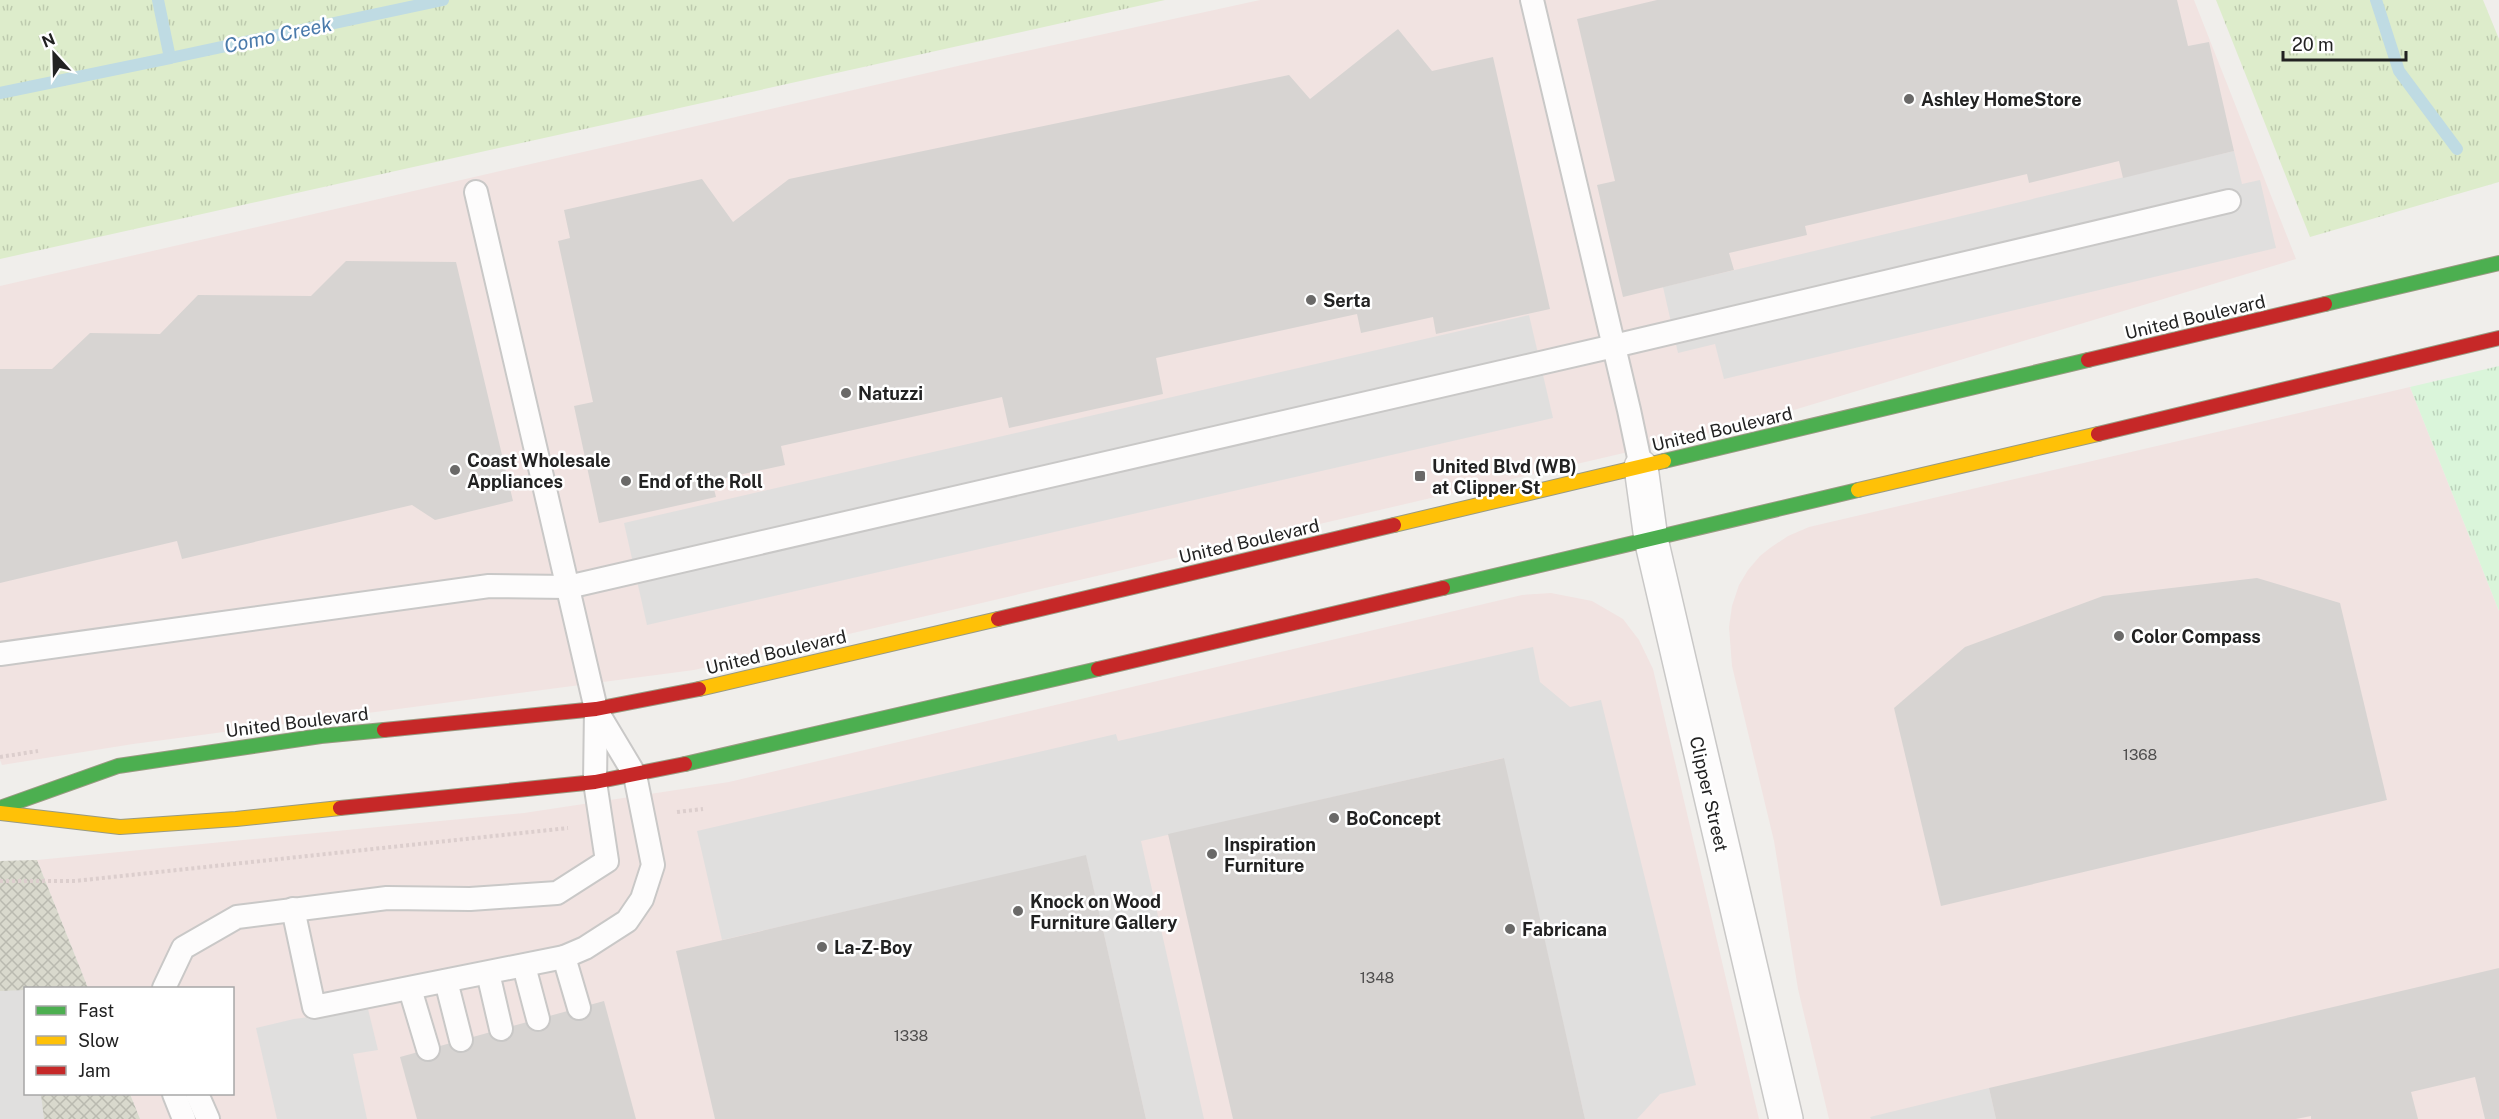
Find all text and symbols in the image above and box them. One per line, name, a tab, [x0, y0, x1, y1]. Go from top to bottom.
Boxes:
water label: Como Creek	[222, 12, 334, 58]
north arrow	[24, 24, 84, 84]
scale bar	[2283, 24, 2406, 62]
text: N	[39, 29, 58, 52]
text: 20 m	[2292, 34, 2334, 55]
place label: Ashley HomeStore	[1921, 89, 2082, 110]
marker: Ashley HomeStore	[1902, 92, 1916, 106]
place label: Serta	[1323, 290, 1371, 311]
street label: United Boulevard	[2123, 291, 2267, 343]
marker: Serta	[1304, 293, 1318, 307]
place label: Natuzzi	[858, 383, 923, 404]
marker: Natuzzi	[839, 386, 853, 400]
street label: United Boulevard	[1650, 403, 1794, 455]
place label: Coast Wholesale Appliances	[467, 450, 611, 492]
place label: United Blvd (WB) at Clipper St	[1432, 456, 1577, 498]
marker: Coast Wholesale Appliances	[448, 463, 462, 477]
marker: United Blvd (WB) at Clipper St	[1413, 469, 1427, 483]
place label: End of the Roll	[638, 471, 763, 492]
marker: End of the Roll	[619, 474, 633, 488]
street label: United Boulevard	[1177, 515, 1321, 567]
street label: United Boulevard	[704, 626, 848, 678]
place label: Color Compass	[2131, 626, 2261, 647]
marker: Color Compass	[2112, 629, 2126, 643]
street label: United Boulevard	[224, 703, 370, 741]
street label: Clipper Street	[1686, 734, 1732, 854]
house number: 1368	[2123, 746, 2157, 763]
place label: BoConcept	[1346, 808, 1441, 829]
marker: BoConcept	[1327, 811, 1341, 825]
place label: Inspiration Furniture	[1224, 834, 1316, 876]
marker: Inspiration Furniture	[1205, 847, 1219, 861]
place label: Knock on Wood Furniture Gallery	[1030, 891, 1178, 933]
marker: Knock on Wood Furniture Gallery	[1011, 904, 1025, 918]
place label: Fabricana	[1522, 919, 1607, 940]
marker: Fabricana	[1503, 922, 1517, 936]
place label: La-Z-Boy	[834, 937, 912, 958]
marker: La-Z-Boy	[815, 940, 829, 954]
house number: 1348	[1360, 969, 1394, 986]
legend	[24, 987, 234, 1095]
text: Fast	[78, 1000, 114, 1021]
house number: 1338	[894, 1027, 928, 1044]
text: Slow	[78, 1030, 119, 1051]
text: Jam	[78, 1060, 111, 1081]

